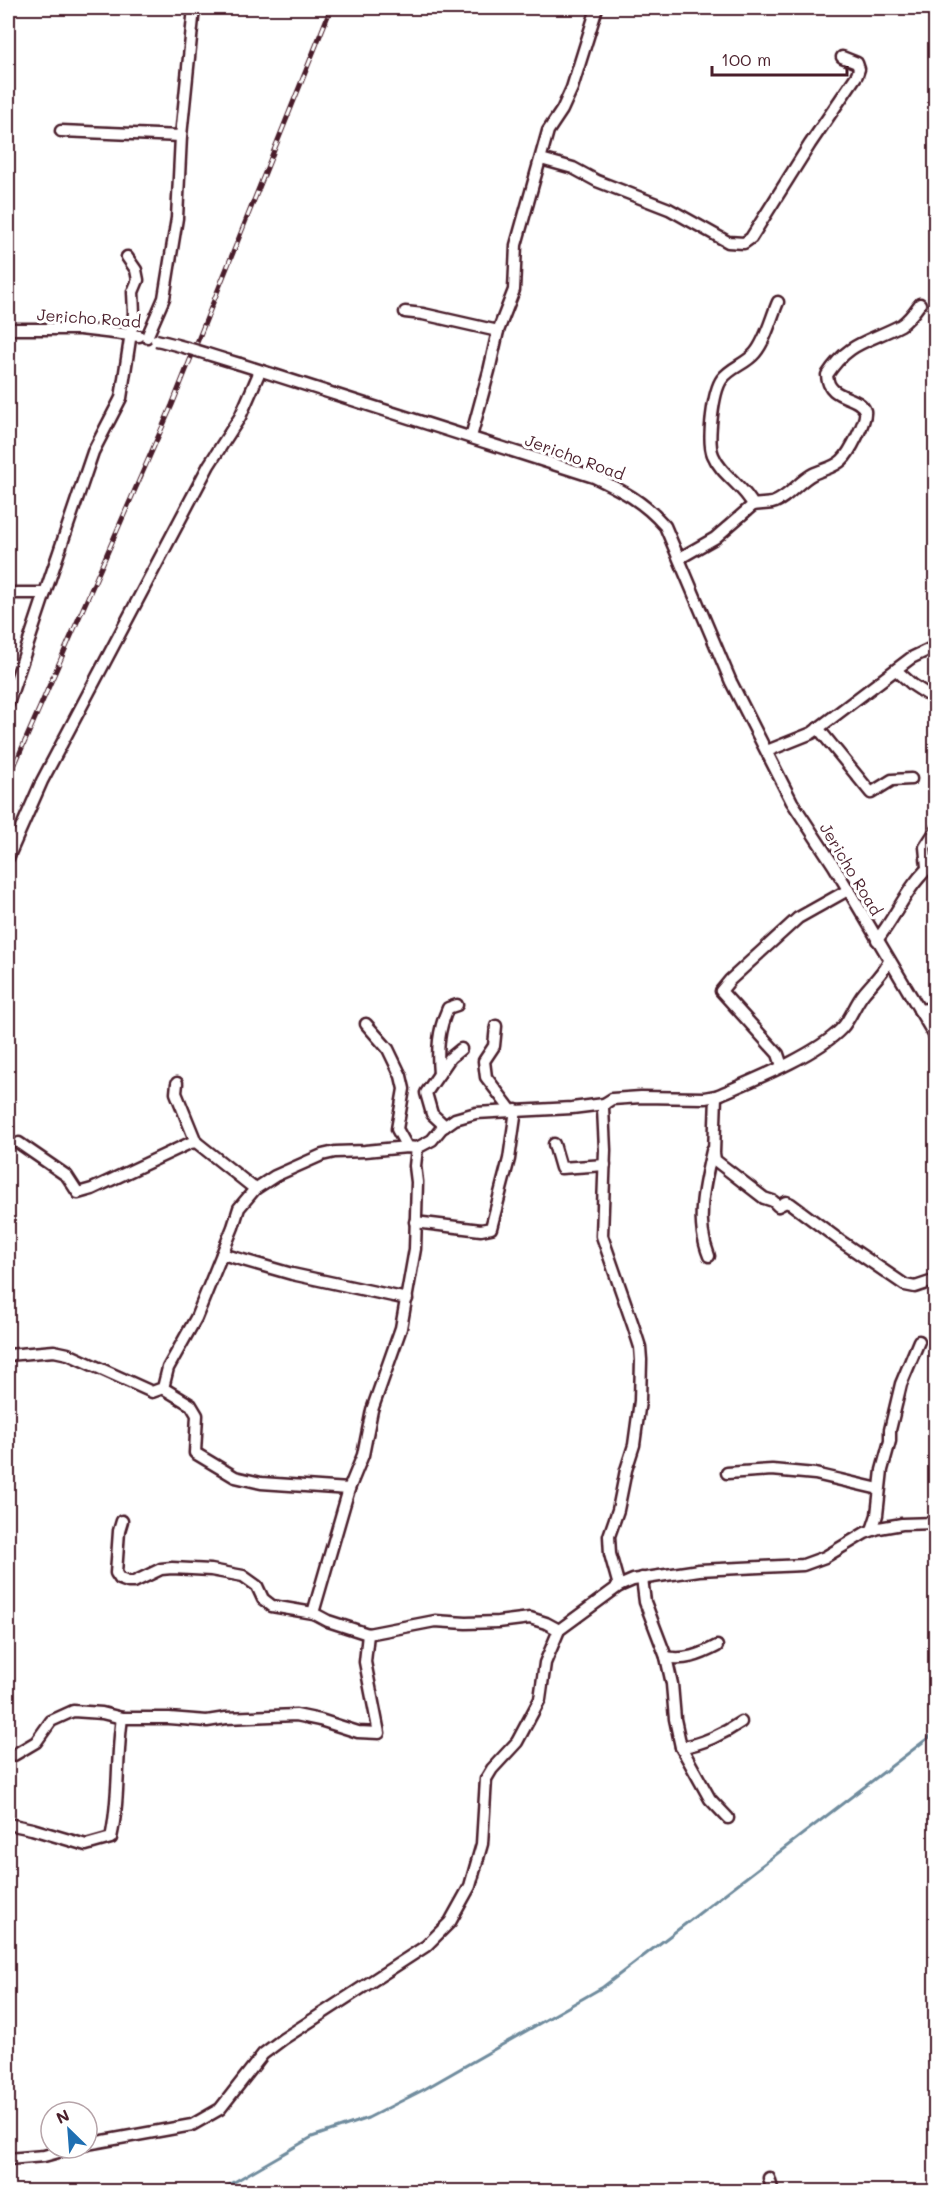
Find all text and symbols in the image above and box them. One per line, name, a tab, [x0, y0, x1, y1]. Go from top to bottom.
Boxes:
scale bar	[712, 39, 847, 77]
text: 100 m	[721, 47, 771, 71]
street label: Jericho Road	[36, 303, 142, 332]
street label: Jericho Road	[522, 429, 628, 484]
street label: Jericho Road	[816, 819, 887, 919]
north arrow	[39, 2100, 99, 2160]
text: N	[53, 2104, 72, 2128]

